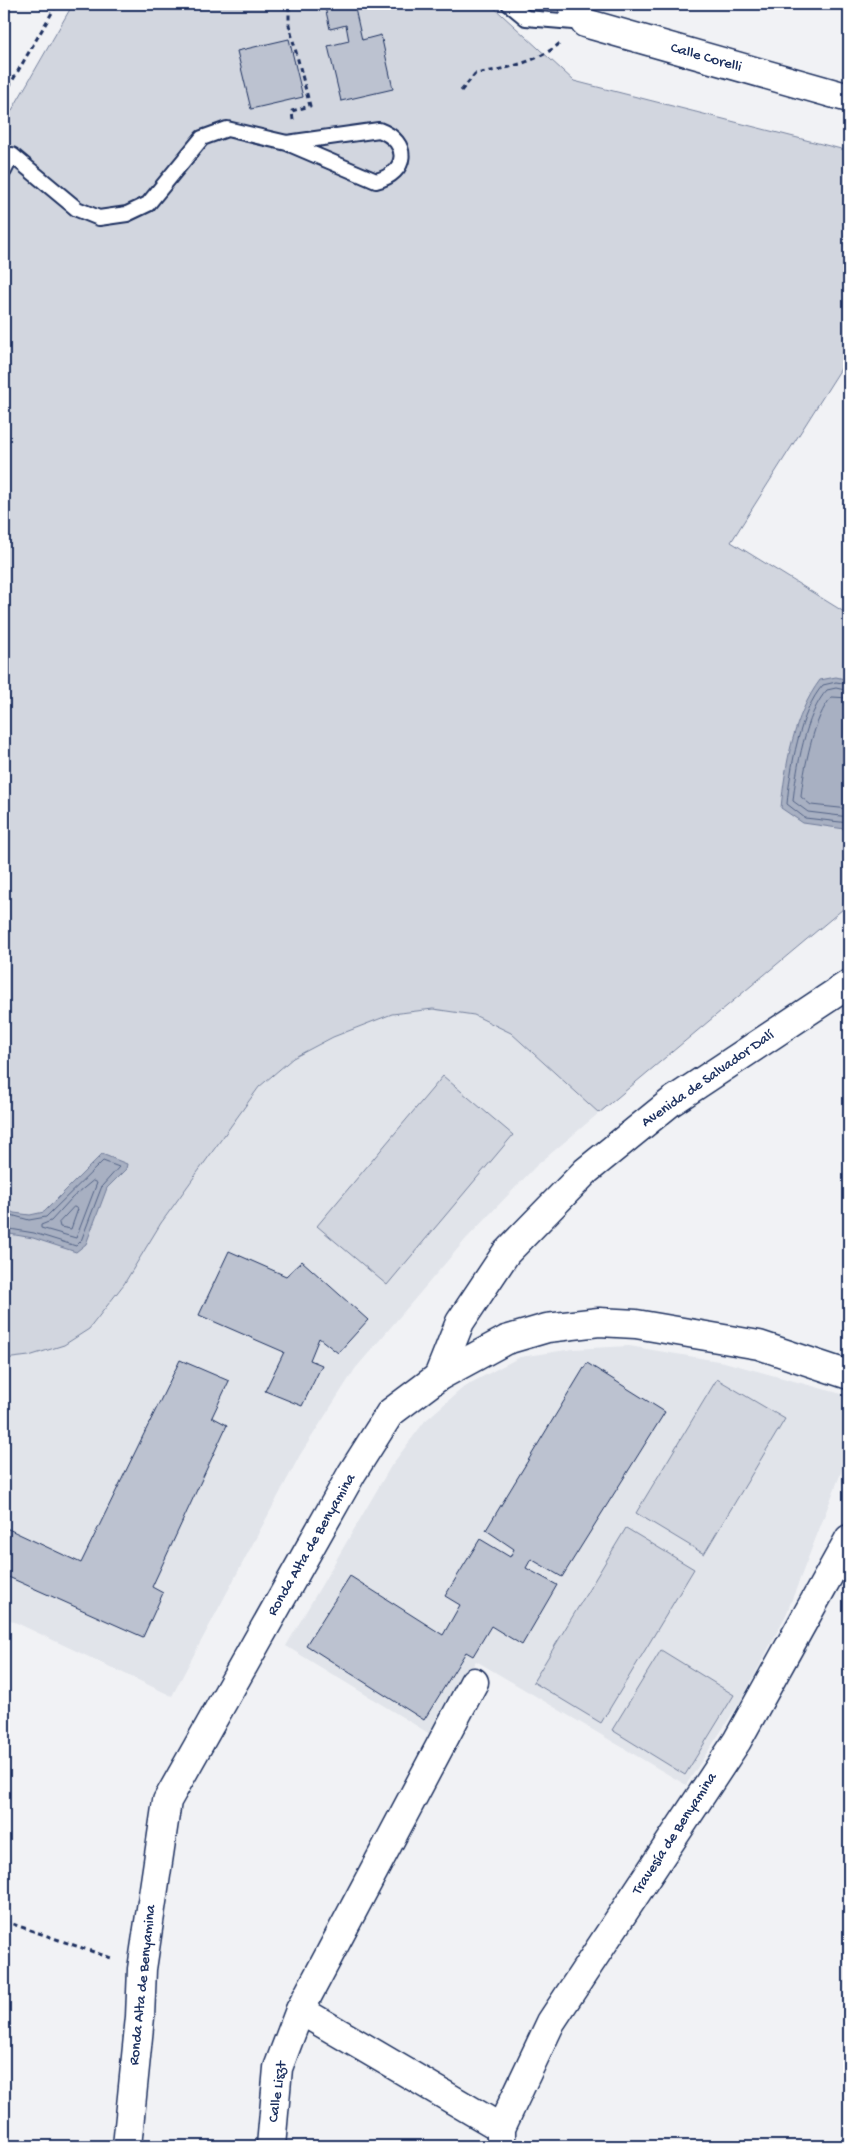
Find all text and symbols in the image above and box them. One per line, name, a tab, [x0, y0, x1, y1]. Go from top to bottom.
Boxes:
street label: Calle Corelli	[668, 39, 744, 77]
street label: Avenida de Salvador Dalí	[638, 1026, 778, 1132]
street label: Ronda Alta de Benyamina	[264, 1470, 360, 1619]
street label: Travesía de Benyamina	[628, 1769, 722, 1899]
street label: Ronda Alta de Benyamina	[126, 1903, 160, 2066]
street label: Calle Liszt	[265, 2059, 291, 2124]

